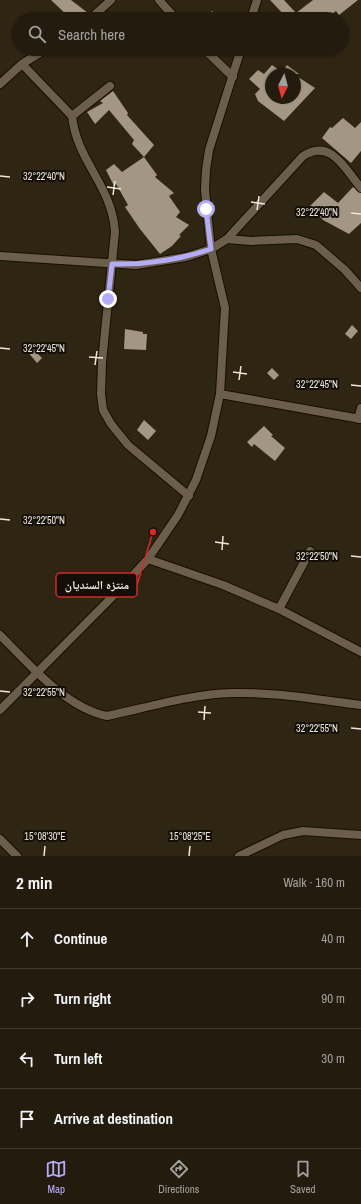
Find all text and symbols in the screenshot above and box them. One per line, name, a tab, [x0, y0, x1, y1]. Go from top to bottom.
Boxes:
search box	[12, 12, 349, 56]
icon: search	[26, 23, 48, 45]
text: Search here	[58, 24, 125, 45]
north arrow	[265, 68, 301, 104]
text: 32°22'40"N	[23, 170, 65, 183]
route start	[197, 200, 215, 218]
text: 32°22'40"N	[296, 206, 338, 219]
route end	[99, 290, 117, 308]
text: 32°22'45"N	[23, 342, 65, 355]
text: 32°22'45"N	[296, 378, 338, 391]
text: 32°22'50"N	[23, 514, 65, 527]
text: 32°22'50"N	[296, 550, 338, 563]
callout: منتزه السنديان	[56, 573, 137, 597]
text: منتزه السنديان	[65, 577, 130, 593]
text: 32°22'55"N	[23, 686, 65, 699]
text: 32°22'55"N	[296, 722, 338, 735]
text: 15°08'30"E	[24, 830, 66, 843]
text: 15°08'25"E	[169, 830, 211, 843]
text: 2 min	[16, 871, 52, 894]
text: Walk · 160 m	[283, 874, 345, 891]
icon: ahead	[16, 928, 38, 950]
text: Continue	[54, 928, 107, 949]
text: 40 m	[321, 930, 345, 947]
icon: right	[16, 988, 38, 1010]
text: Turn right	[54, 988, 111, 1009]
text: 90 m	[321, 990, 345, 1007]
icon: left	[16, 1048, 38, 1070]
text: Turn left	[54, 1048, 102, 1069]
text: 30 m	[321, 1050, 345, 1067]
icon: arrive	[16, 1108, 38, 1130]
text: Arrive at destination	[54, 1108, 173, 1129]
tab: Map	[45, 1158, 67, 1196]
tab: Directions	[158, 1158, 199, 1196]
tab: Saved	[290, 1158, 316, 1196]

